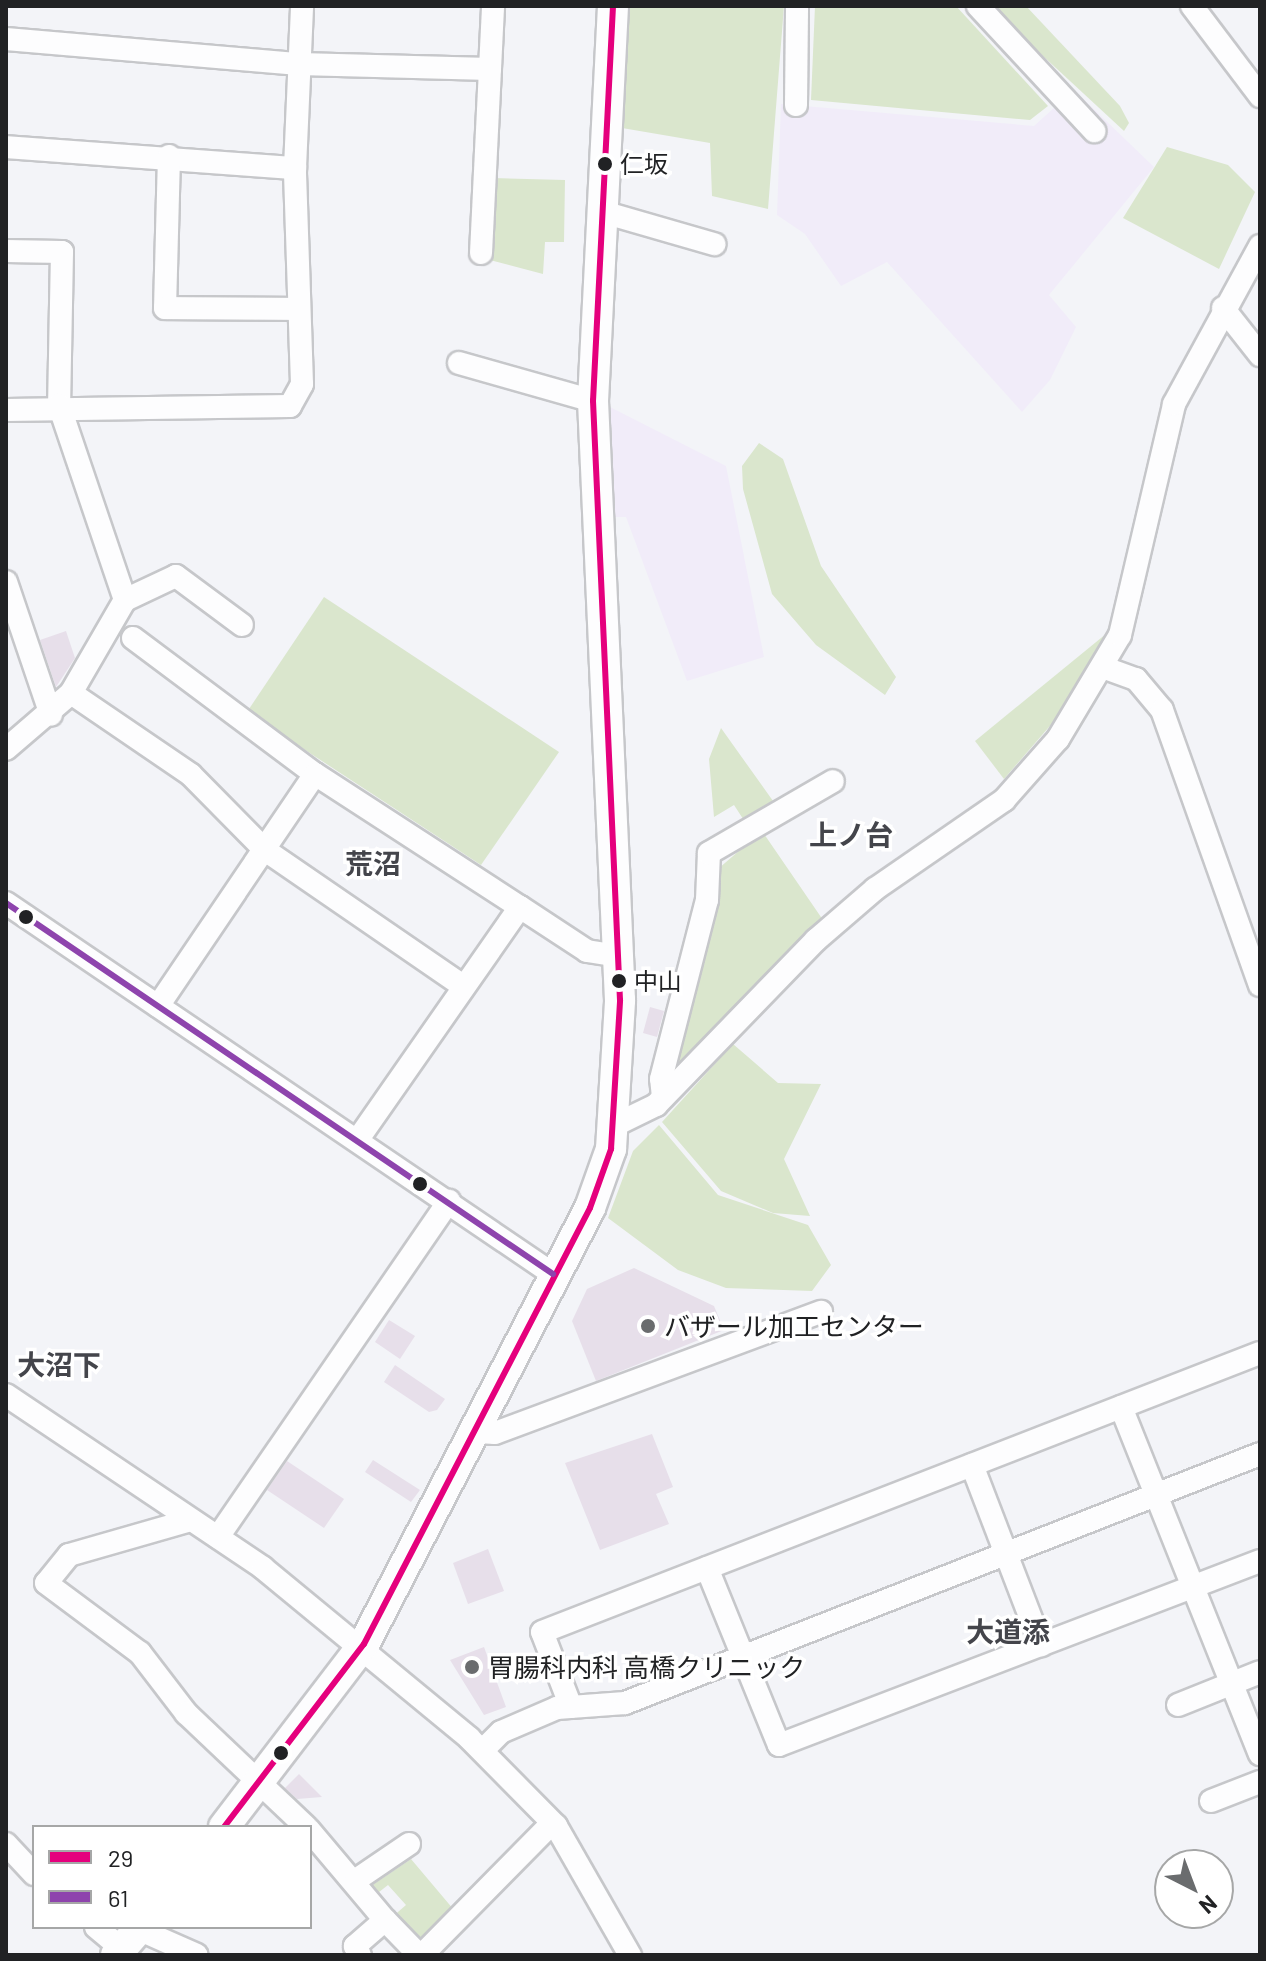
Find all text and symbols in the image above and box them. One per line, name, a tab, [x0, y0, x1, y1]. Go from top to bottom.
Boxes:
place label: 仁坂	[620, 150, 668, 178]
marker: 仁坂	[597, 156, 613, 172]
district label: 上ノ台	[809, 817, 893, 851]
district label: 荒沼	[345, 846, 401, 880]
unlabelled marker	[18, 909, 34, 925]
place label: 中山	[634, 967, 682, 995]
marker: 中山	[611, 973, 627, 989]
unlabelled marker	[412, 1176, 428, 1192]
place label: バザール加工センター	[664, 1310, 924, 1342]
marker: バザール加工センター	[639, 1317, 657, 1335]
district label: 大沼下	[17, 1347, 101, 1381]
district label: 大道添	[966, 1614, 1050, 1648]
place label: 胃腸科内科 高橋クリニック	[488, 1651, 805, 1683]
marker: 胃腸科内科 高橋クリニック	[463, 1658, 481, 1676]
unlabelled marker	[273, 1745, 289, 1761]
legend	[32, 1825, 312, 1929]
text: 29	[108, 1843, 133, 1872]
north arrow	[1154, 1849, 1234, 1929]
text: 61	[108, 1883, 128, 1912]
text: N	[1195, 1891, 1223, 1920]

